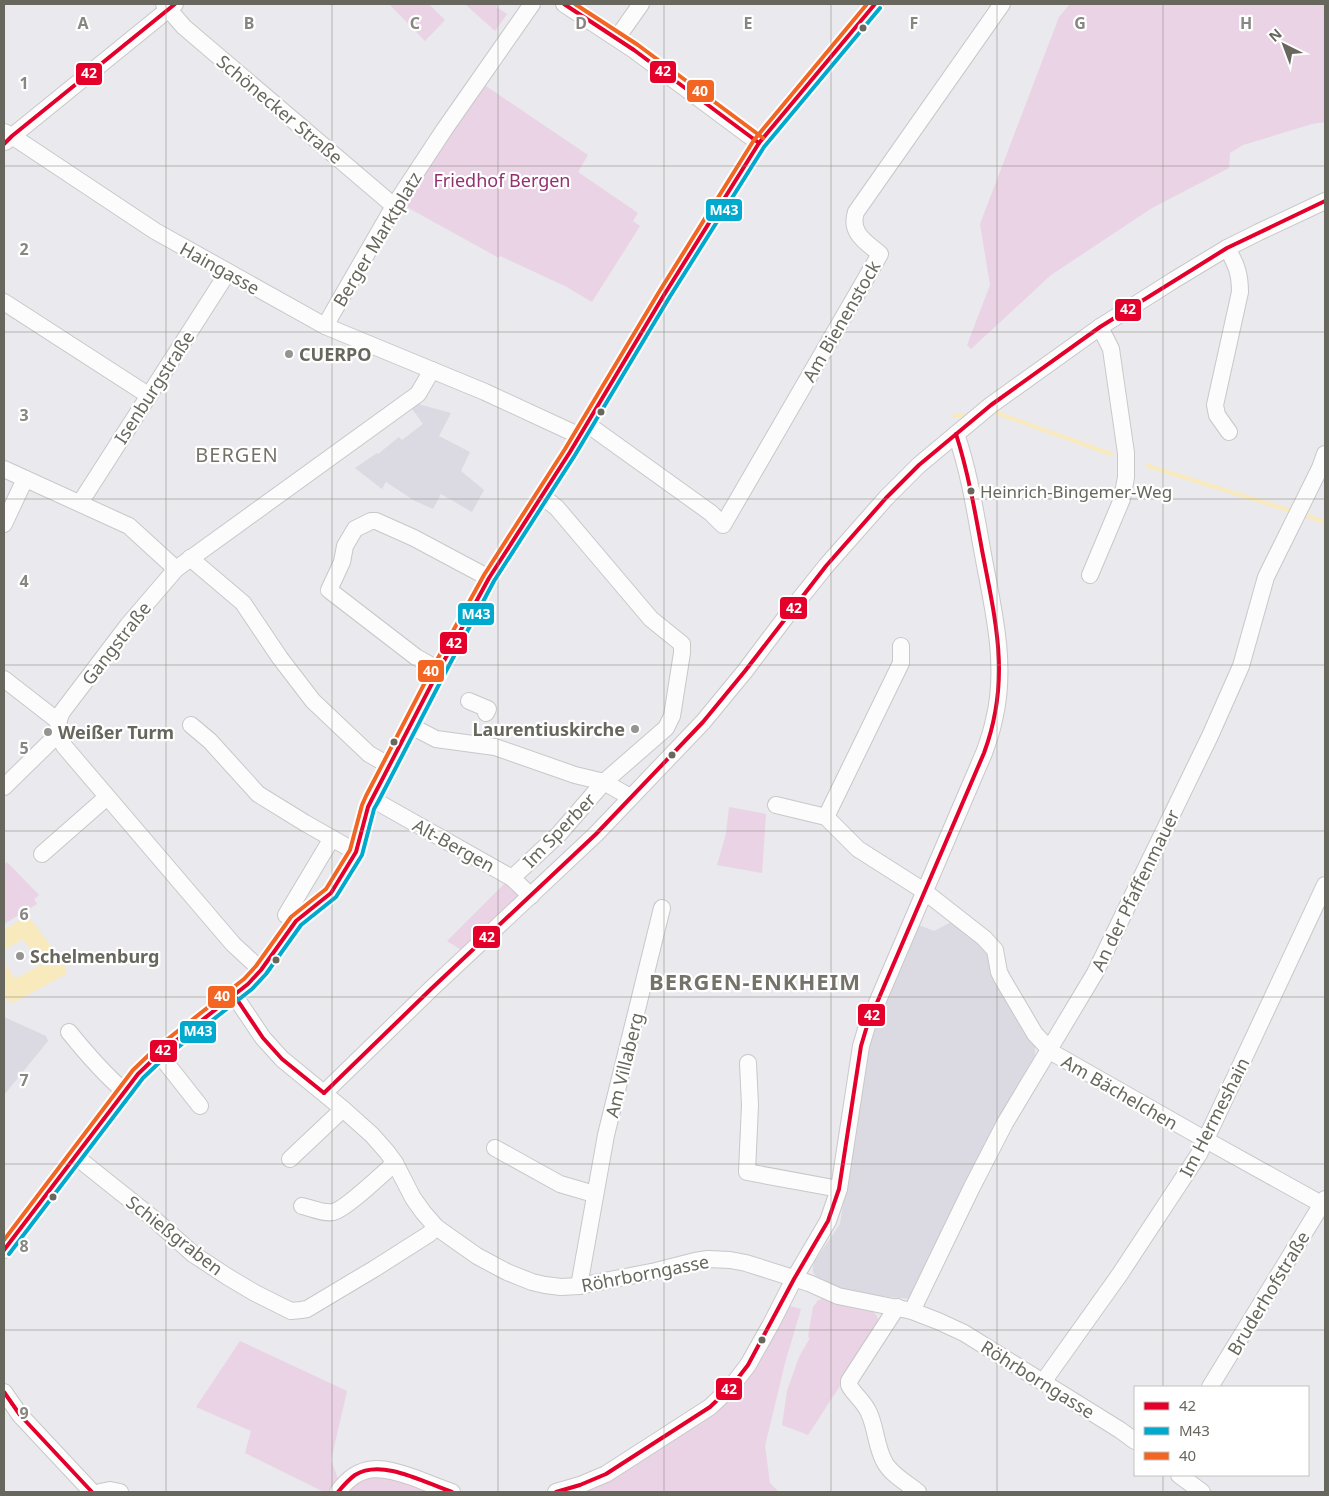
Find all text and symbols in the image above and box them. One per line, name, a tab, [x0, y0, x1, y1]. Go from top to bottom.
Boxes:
text: A	[77, 12, 89, 34]
text: B	[244, 12, 254, 34]
text: C	[410, 12, 420, 34]
text: D	[575, 12, 587, 34]
text: E	[744, 12, 753, 34]
text: F	[910, 12, 918, 34]
text: G	[1074, 12, 1086, 34]
text: H	[1240, 12, 1252, 34]
north arrow	[1259, 20, 1309, 70]
unlabelled marker	[858, 23, 868, 33]
text: N	[1264, 24, 1286, 46]
street label: Schönecker Straße	[212, 49, 348, 169]
line badge: 42	[649, 60, 677, 84]
text: 42	[655, 61, 671, 80]
line badge: 42	[75, 62, 103, 86]
text: 42	[81, 63, 97, 82]
text: 1	[19, 72, 29, 94]
line badge: 40	[686, 79, 715, 103]
text: 40	[692, 81, 708, 100]
street label: Berger Marktplatz	[327, 167, 427, 311]
park label: Friedhof Bergen	[434, 168, 570, 192]
line badge: M43	[705, 198, 743, 222]
text: M43	[709, 200, 739, 219]
street label: Haingasse	[176, 236, 264, 300]
text: 2	[19, 238, 29, 260]
street label: Am Bienenstock	[797, 256, 886, 386]
line badge: 42	[1114, 298, 1142, 322]
text: 42	[1120, 299, 1136, 318]
street label: Isenburgstraße	[108, 326, 200, 448]
place label: CUERPO	[299, 342, 371, 366]
marker: CUERPO	[283, 348, 295, 360]
text: 3	[19, 404, 29, 426]
unlabelled marker	[596, 407, 606, 417]
district label: BERGEN	[195, 441, 279, 468]
place label: Heinrich-Bingemer-Weg	[980, 480, 1172, 503]
marker: Heinrich-Bingemer-Weg	[966, 486, 976, 496]
text: 4	[19, 570, 29, 592]
line badge: 42	[779, 596, 808, 620]
street label: Gangstraße	[76, 597, 156, 689]
text: 42	[786, 598, 802, 617]
line badge: M43	[457, 602, 495, 626]
text: M43	[461, 604, 491, 623]
line badge: 42	[439, 631, 468, 655]
text: 42	[446, 633, 462, 652]
line badge: 40	[417, 659, 445, 683]
text: 40	[423, 661, 439, 680]
place label: Laurentiuskirche	[472, 717, 625, 741]
place label: Weißer Turm	[58, 720, 174, 744]
marker: Laurentiuskirche	[629, 723, 641, 735]
marker: Weißer Turm	[42, 726, 54, 738]
text: 5	[19, 737, 29, 759]
unlabelled marker	[389, 737, 399, 747]
unlabelled marker	[667, 750, 677, 760]
street label: Im Sperber	[517, 787, 601, 872]
street label: An der Pfaffenmauer	[1085, 805, 1185, 975]
street label: Alt-Bergen	[409, 813, 499, 877]
text: 6	[19, 903, 29, 925]
line badge: 42	[472, 925, 501, 949]
text: 42	[479, 927, 495, 946]
place label: Schelmenburg	[30, 944, 159, 968]
marker: Schelmenburg	[14, 950, 26, 962]
unlabelled marker	[271, 955, 281, 965]
district label: BERGEN-ENKHEIM	[649, 966, 861, 996]
line badge: 40	[207, 985, 236, 1009]
text: 40	[214, 986, 230, 1005]
line badge: 42	[857, 1003, 886, 1027]
text: 42	[864, 1005, 880, 1024]
street label: Am Villaberg	[599, 1010, 649, 1120]
line badge: M43	[179, 1020, 217, 1044]
text: M43	[183, 1021, 213, 1040]
line badge: 42	[149, 1039, 178, 1063]
text: 42	[155, 1040, 171, 1059]
street label: Am Bächelchen	[1058, 1049, 1182, 1135]
street label: Im Hermeshain	[1174, 1053, 1254, 1181]
text: 7	[19, 1069, 29, 1091]
street label: Schießgraben	[122, 1190, 228, 1280]
unlabelled marker	[48, 1192, 58, 1202]
street label: Bruderhofstraße	[1221, 1226, 1315, 1360]
text: 8	[19, 1235, 29, 1257]
street label: Röhrborngasse	[579, 1249, 711, 1297]
street label: Röhrborngasse	[977, 1334, 1099, 1424]
unlabelled marker	[757, 1335, 767, 1345]
line badge: 42	[715, 1377, 743, 1401]
text: 42	[721, 1379, 737, 1398]
legend	[1134, 1386, 1309, 1476]
text: 42	[1179, 1395, 1196, 1415]
text: 9	[19, 1402, 29, 1424]
text: M43	[1179, 1420, 1210, 1440]
text: 40	[1179, 1445, 1196, 1465]

